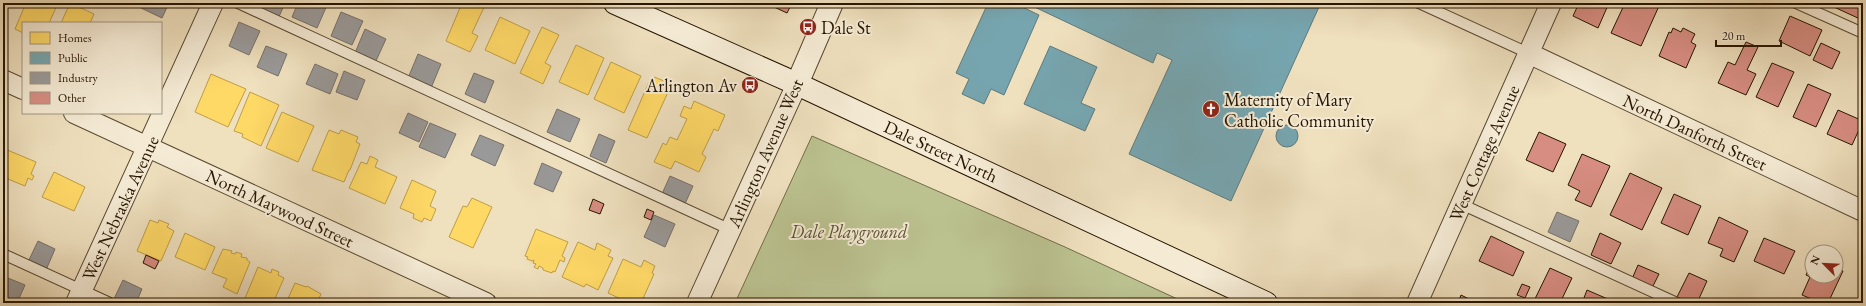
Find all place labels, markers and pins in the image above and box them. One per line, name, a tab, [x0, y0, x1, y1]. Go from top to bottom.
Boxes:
place label: Dale St	[821, 16, 871, 39]
bus stop icon: Dale St	[798, 17, 818, 37]
place label: Arlington Av	[645, 74, 737, 97]
bus stop icon: Arlington Av	[740, 75, 760, 95]
place label: Maternity of Mary Catholic Community	[1224, 88, 1374, 132]
church icon: Maternity of Mary Catholic Community	[1201, 99, 1221, 119]

